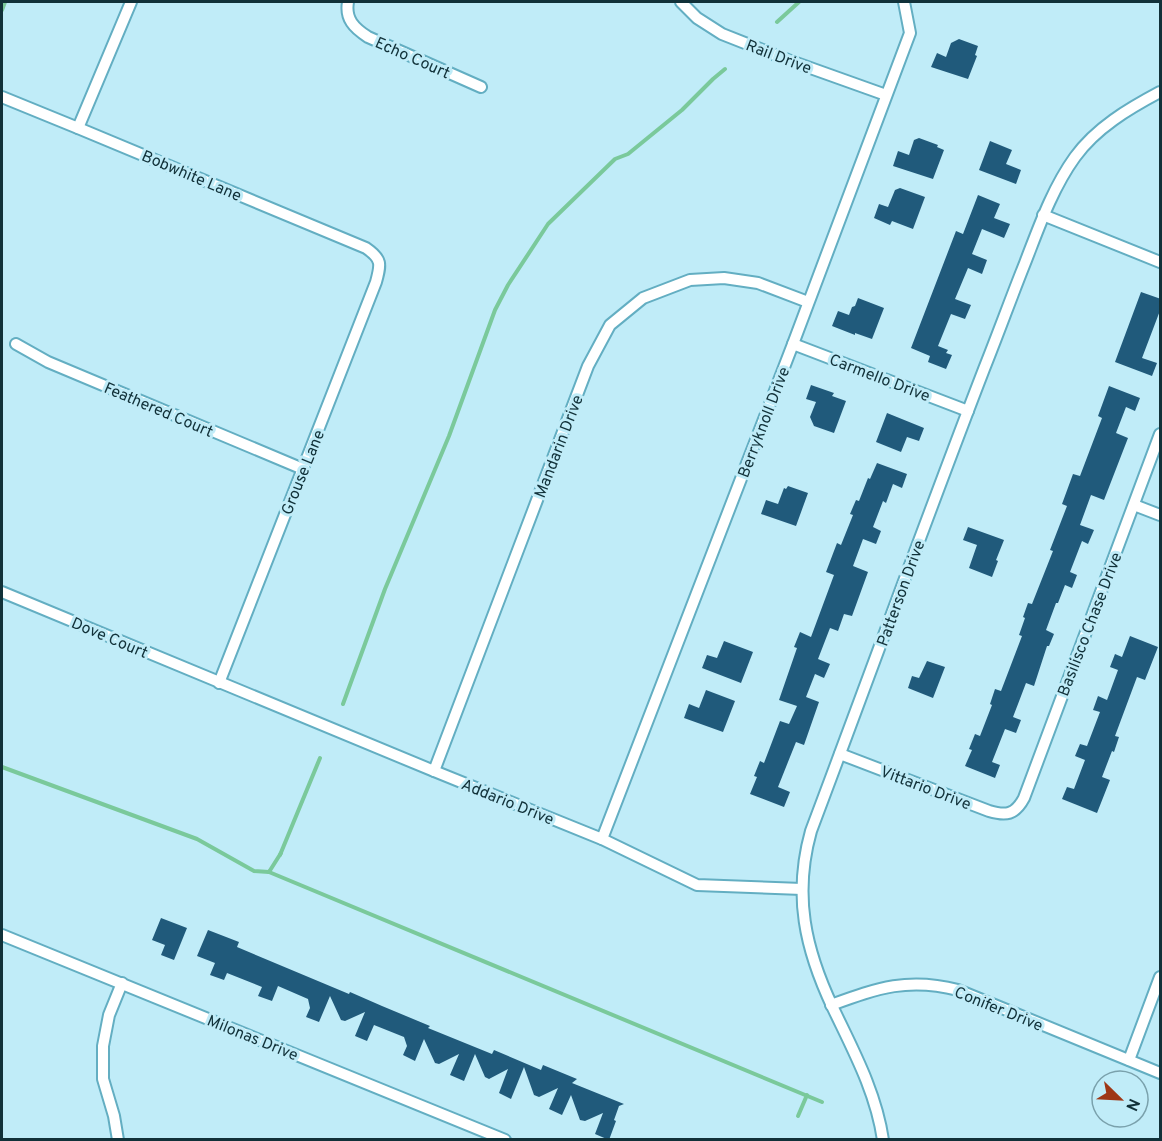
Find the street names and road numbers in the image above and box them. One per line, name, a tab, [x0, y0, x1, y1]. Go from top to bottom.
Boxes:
street label: Echo Court	[372, 33, 453, 84]
street label: Rail Drive	[743, 36, 814, 80]
street label: Bobwhite Lane	[138, 147, 244, 207]
street label: Carmello Drive	[826, 350, 933, 407]
street label: Berryknoll Drive	[735, 364, 795, 481]
street label: Feathered Court	[101, 379, 216, 443]
street label: Mandarin Drive	[531, 392, 589, 501]
street label: Grouse Lane	[278, 427, 330, 518]
street label: Patterson Drive	[873, 538, 930, 649]
street label: Basilisco Chase Drive	[1054, 550, 1128, 699]
street label: Dove Court	[68, 614, 150, 664]
street label: Vittario Drive	[877, 762, 974, 815]
street label: Addario Drive	[458, 775, 556, 831]
street label: Conifer Drive	[951, 983, 1046, 1037]
street label: Milonas Drive	[204, 1011, 301, 1066]

